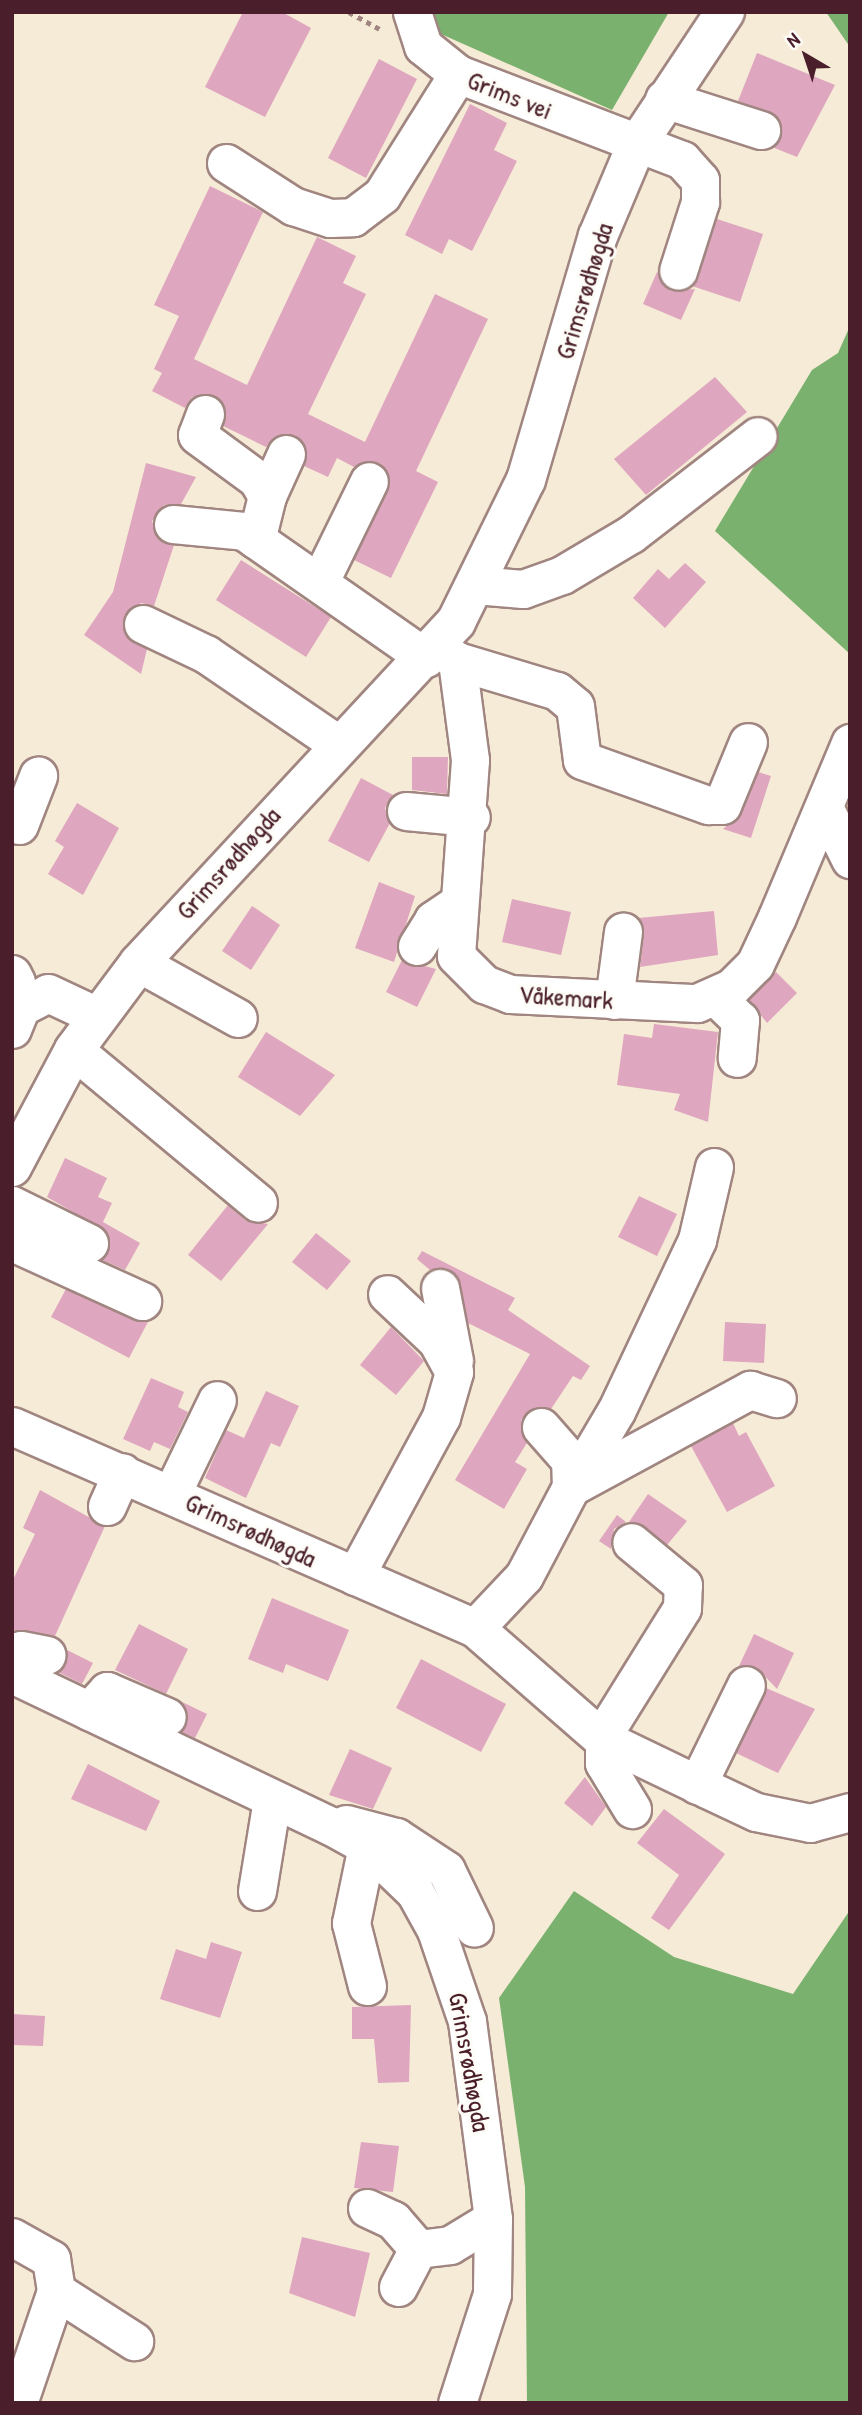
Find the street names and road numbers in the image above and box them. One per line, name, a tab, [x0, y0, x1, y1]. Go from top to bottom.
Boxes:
street label: Grims vei	[463, 64, 557, 126]
street label: Grimsrødhøgda	[548, 219, 620, 363]
street label: Grimsrødhøgda	[169, 800, 287, 926]
street label: Våkemark	[518, 978, 614, 1016]
street label: Grimsrødhøgda	[181, 1486, 321, 1574]
street label: Grimsrødhøgda	[442, 1990, 498, 2134]

